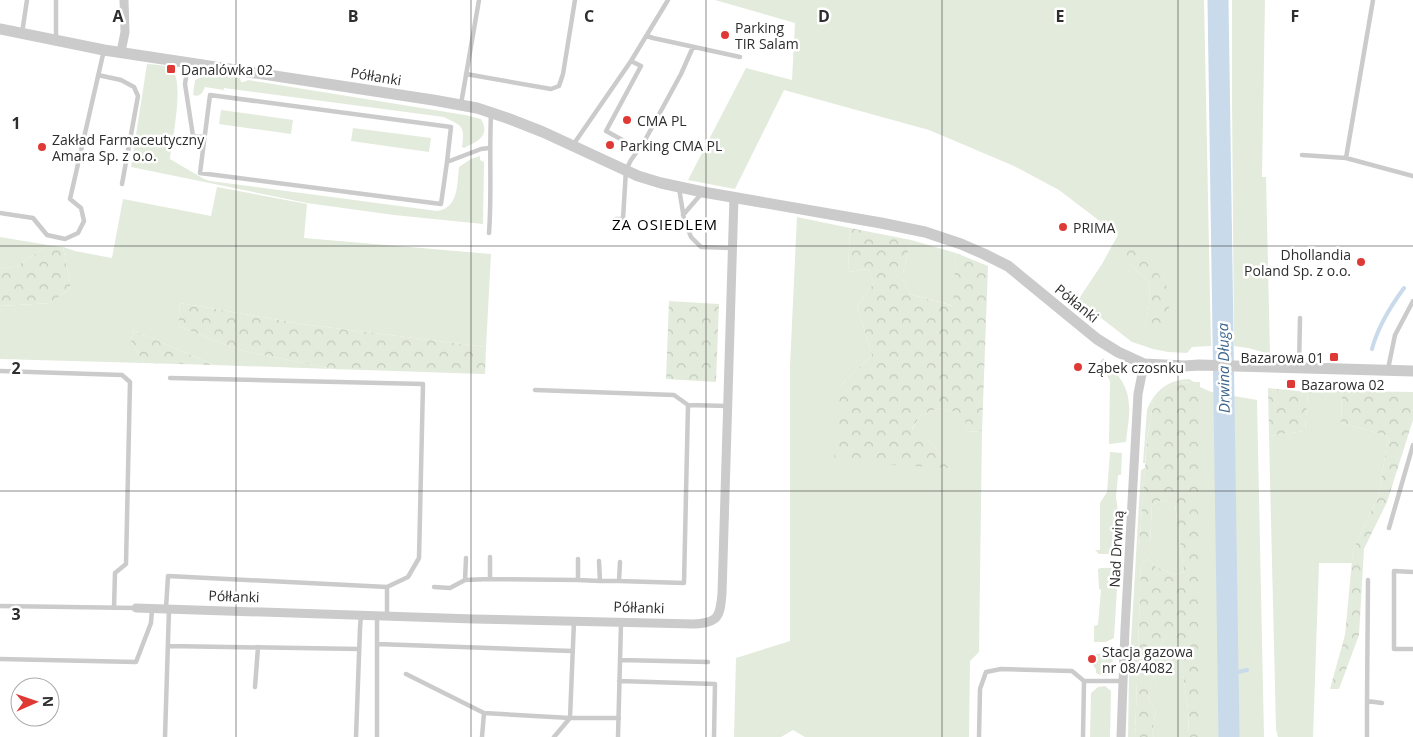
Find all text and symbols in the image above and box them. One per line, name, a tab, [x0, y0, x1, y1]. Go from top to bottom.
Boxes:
text: A	[112, 5, 124, 27]
text: B	[348, 5, 358, 27]
text: C	[584, 5, 594, 27]
text: D	[818, 5, 830, 27]
text: E	[1056, 5, 1065, 27]
text: F	[1291, 5, 1299, 27]
place label: Parking TIR Salam	[735, 18, 799, 53]
marker: Parking TIR Salam	[719, 29, 731, 41]
place label: Danalówka 02	[181, 60, 273, 79]
marker: Danalówka 02	[165, 63, 177, 75]
street label: Półłanki	[349, 63, 403, 89]
place label: CMA PL	[637, 111, 687, 130]
text: 1	[11, 112, 21, 134]
marker: CMA PL	[621, 114, 633, 126]
place label: Zakład Farmaceutyczny Amara Sp. z o.o.	[52, 130, 205, 165]
place label: Parking CMA PL	[620, 136, 722, 155]
marker: Parking CMA PL	[604, 139, 616, 151]
marker: Zakład Farmaceutyczny Amara Sp. z o.o.	[36, 141, 48, 153]
district label: ZA OSIEDLEM	[612, 214, 718, 234]
place label: PRIMA	[1073, 218, 1116, 237]
marker: PRIMA	[1057, 221, 1069, 233]
place label: Dhollandia Poland Sp. z o.o.	[1244, 245, 1351, 280]
marker: Dhollandia Poland Sp. z o.o.	[1355, 256, 1367, 268]
street label: Półłanki	[1051, 280, 1103, 326]
water label: Drwina Długa	[1212, 322, 1234, 413]
place label: Bazarowa 01	[1240, 348, 1324, 367]
marker: Bazarowa 01	[1328, 351, 1340, 363]
text: 2	[11, 357, 21, 379]
place label: Ząbek czosnku	[1088, 358, 1184, 377]
marker: Ząbek czosnku	[1072, 361, 1084, 373]
place label: Bazarowa 02	[1301, 375, 1385, 394]
marker: Bazarowa 02	[1285, 378, 1297, 390]
street label: Nad Drwiną	[1104, 510, 1128, 588]
street label: Półłanki	[208, 586, 260, 606]
street label: Półłanki	[613, 597, 665, 617]
text: 3	[11, 603, 21, 625]
place label: Stacja gazowa nr 08/4082	[1102, 642, 1193, 677]
marker: Stacja gazowa nr 08/4082	[1086, 653, 1098, 665]
north arrow	[10, 677, 60, 727]
text: N	[39, 696, 58, 708]

